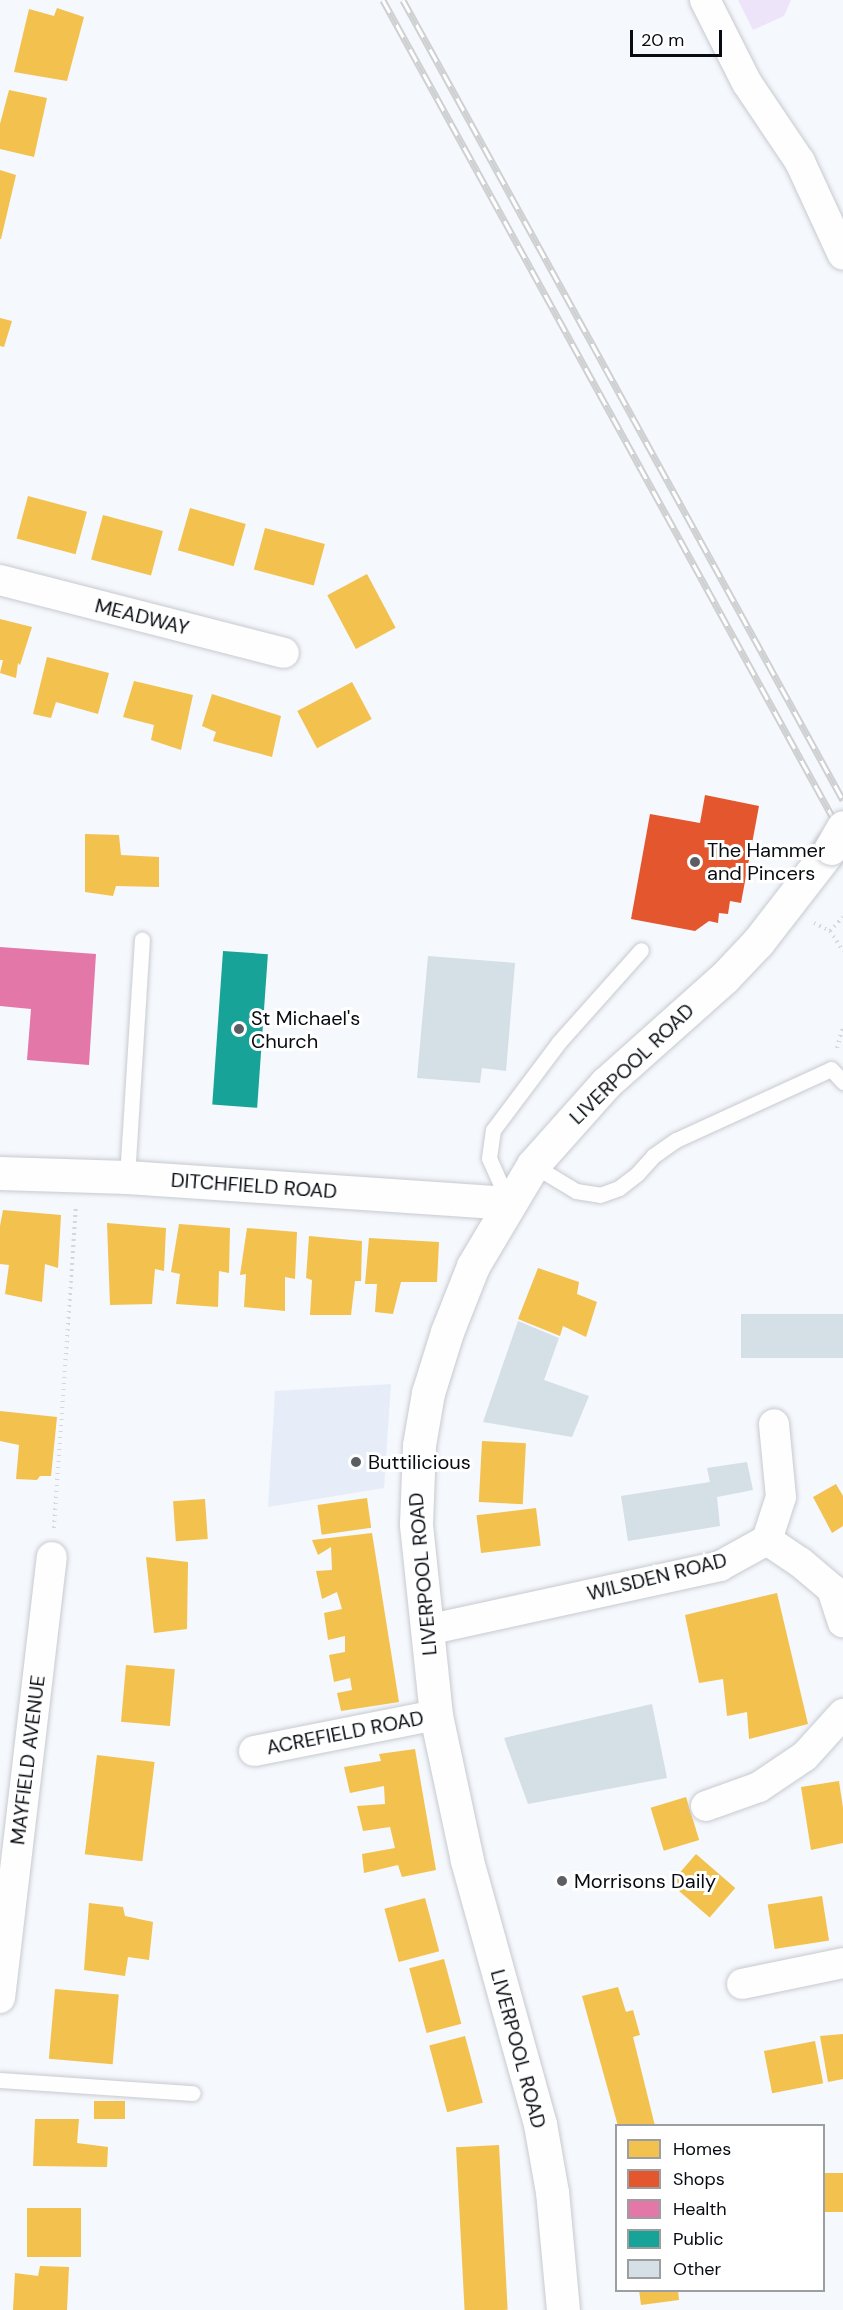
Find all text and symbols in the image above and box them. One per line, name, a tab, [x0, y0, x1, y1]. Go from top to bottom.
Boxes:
scale bar	[633, 18, 724, 56]
text: 20 m	[641, 28, 684, 52]
street label: MEADWAY	[93, 594, 191, 640]
place label: The Hammer and Pincers	[707, 838, 825, 885]
marker: The Hammer and Pincers	[688, 855, 702, 869]
street label: LIVERPOOL ROAD	[565, 999, 699, 1129]
place label: St Michael's Church	[251, 1006, 360, 1053]
marker: St Michael's Church	[232, 1022, 246, 1036]
street label: DITCHFIELD ROAD	[170, 1168, 338, 1204]
place label: Buttilicious	[368, 1450, 471, 1474]
marker: Buttilicious	[349, 1455, 363, 1469]
street label: LIVERPOOL ROAD	[404, 1491, 442, 1657]
street label: WILSDEN ROAD	[585, 1548, 729, 1606]
street label: MAYFIELD AVENUE	[6, 1674, 50, 1846]
street label: ACREFIELD ROAD	[264, 1706, 426, 1760]
place label: Morrisons Daily	[574, 1869, 716, 1893]
marker: Morrisons Daily	[555, 1874, 569, 1888]
street label: LIVERPOOL ROAD	[485, 1967, 551, 2131]
legend	[615, 2124, 825, 2292]
text: Homes	[673, 2137, 731, 2161]
text: Shops	[673, 2167, 725, 2191]
text: Health	[673, 2197, 727, 2221]
text: Public	[673, 2227, 724, 2251]
text: Other	[673, 2257, 721, 2281]

